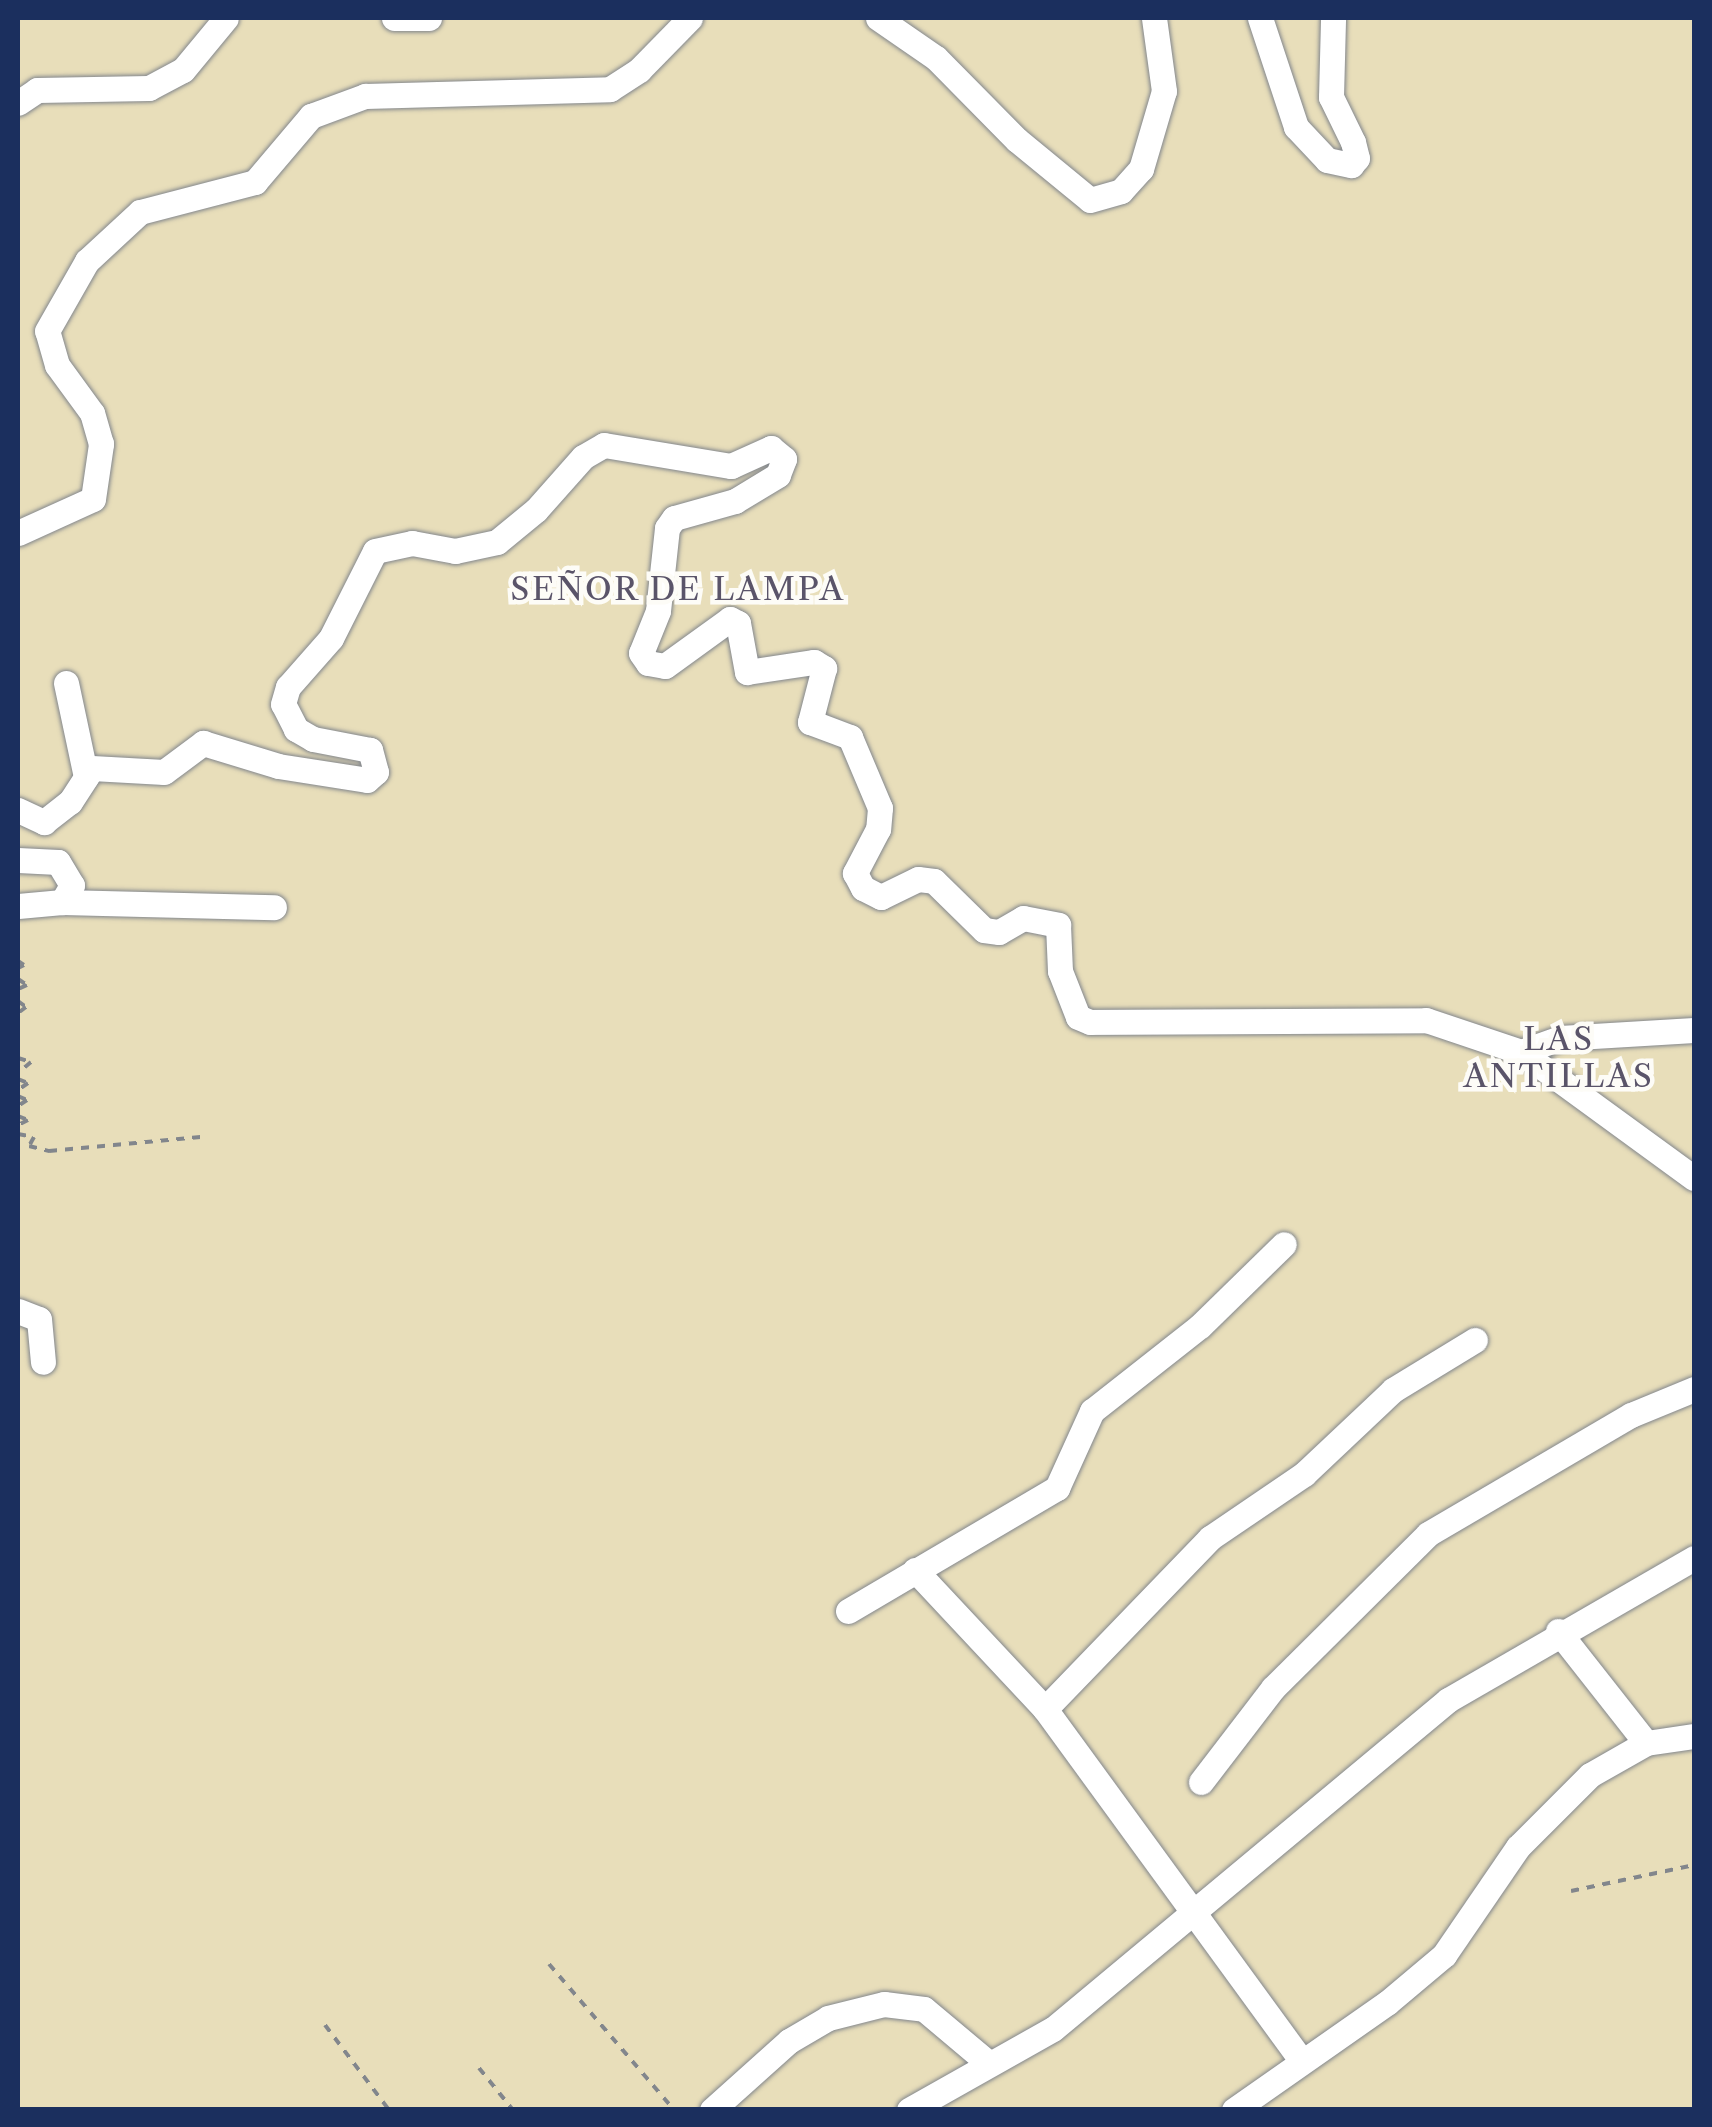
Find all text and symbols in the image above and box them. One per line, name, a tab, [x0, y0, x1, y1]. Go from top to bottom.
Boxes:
district label: SEÑOR DE LAMPA	[510, 570, 846, 608]
district label: LAS ANTILLAS	[1464, 1021, 1654, 1096]

